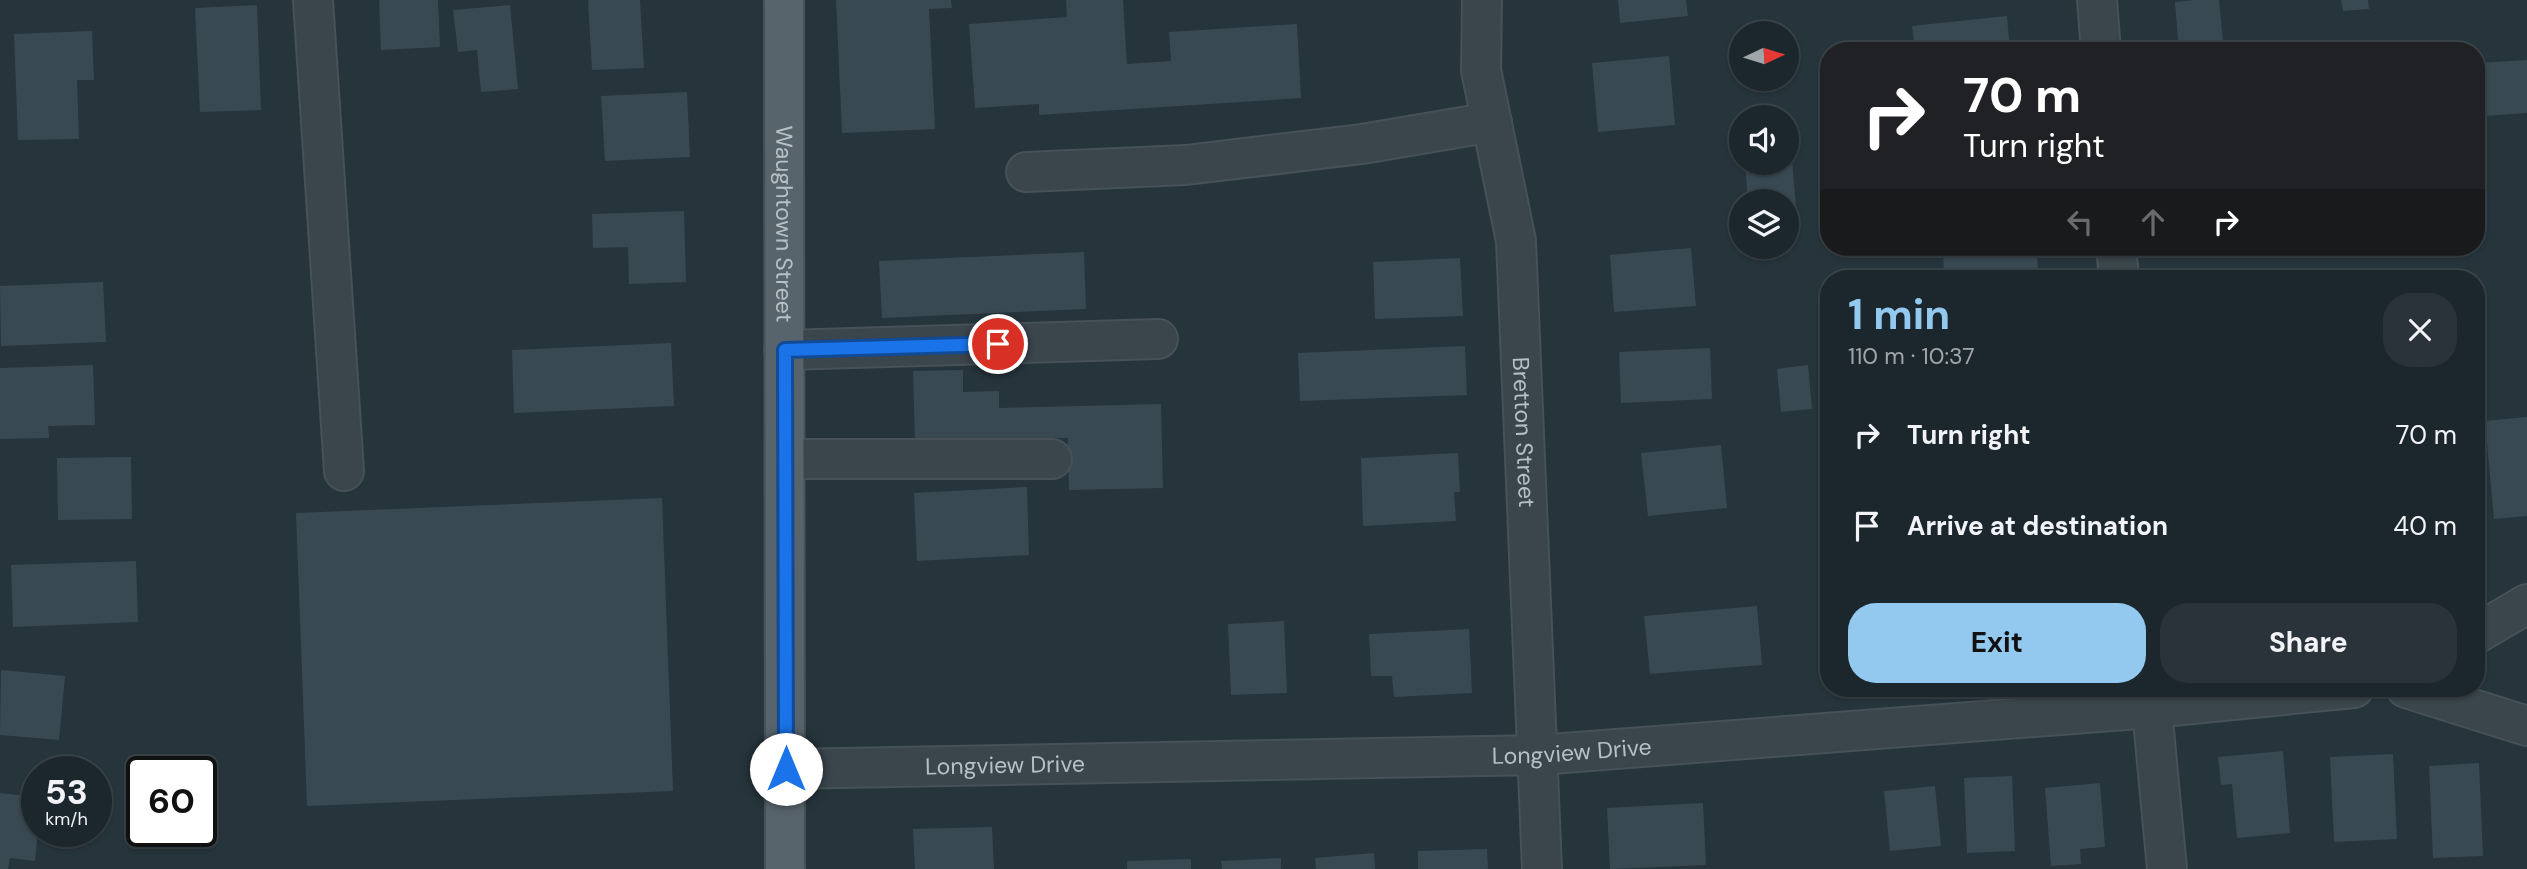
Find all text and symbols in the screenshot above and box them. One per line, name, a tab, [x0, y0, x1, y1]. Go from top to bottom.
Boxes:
north arrow	[1729, 21, 1799, 91]
map controls	[1729, 21, 1799, 259]
text: 70 m	[1963, 63, 2081, 127]
icon: right	[1848, 70, 1939, 161]
button: sound	[1729, 105, 1799, 175]
street label: Waughtown Street	[769, 125, 799, 323]
text: Turn right	[1963, 125, 2105, 167]
button: layers	[1729, 189, 1799, 259]
icon: left	[2061, 203, 2099, 241]
icon: ahead	[2134, 203, 2172, 241]
icon: right	[2207, 203, 2245, 241]
text: 1 min	[1848, 287, 1950, 342]
button: close	[2383, 293, 2457, 367]
pin	[968, 314, 1028, 374]
icon: arrive	[979, 325, 1017, 363]
text: 110 m · 10:37	[1848, 341, 1975, 371]
street label: Bretton Street	[1506, 356, 1542, 508]
icon: right	[1848, 416, 1886, 454]
text: Turn right	[1907, 418, 2031, 452]
text: 70 m	[2396, 418, 2457, 452]
icon: arrive	[1848, 507, 1886, 545]
text: Arrive at destination	[1907, 509, 2168, 543]
text: 40 m	[2393, 509, 2457, 543]
button: Exit	[1848, 603, 2146, 683]
button: Share	[2160, 603, 2457, 683]
street label: Longview Drive	[1492, 731, 1653, 771]
position arrow	[749, 732, 823, 806]
street label: Longview Drive	[925, 748, 1085, 781]
speed limit sign: 60	[126, 756, 217, 847]
text: 53	[45, 769, 88, 815]
text: km/h	[45, 807, 88, 831]

